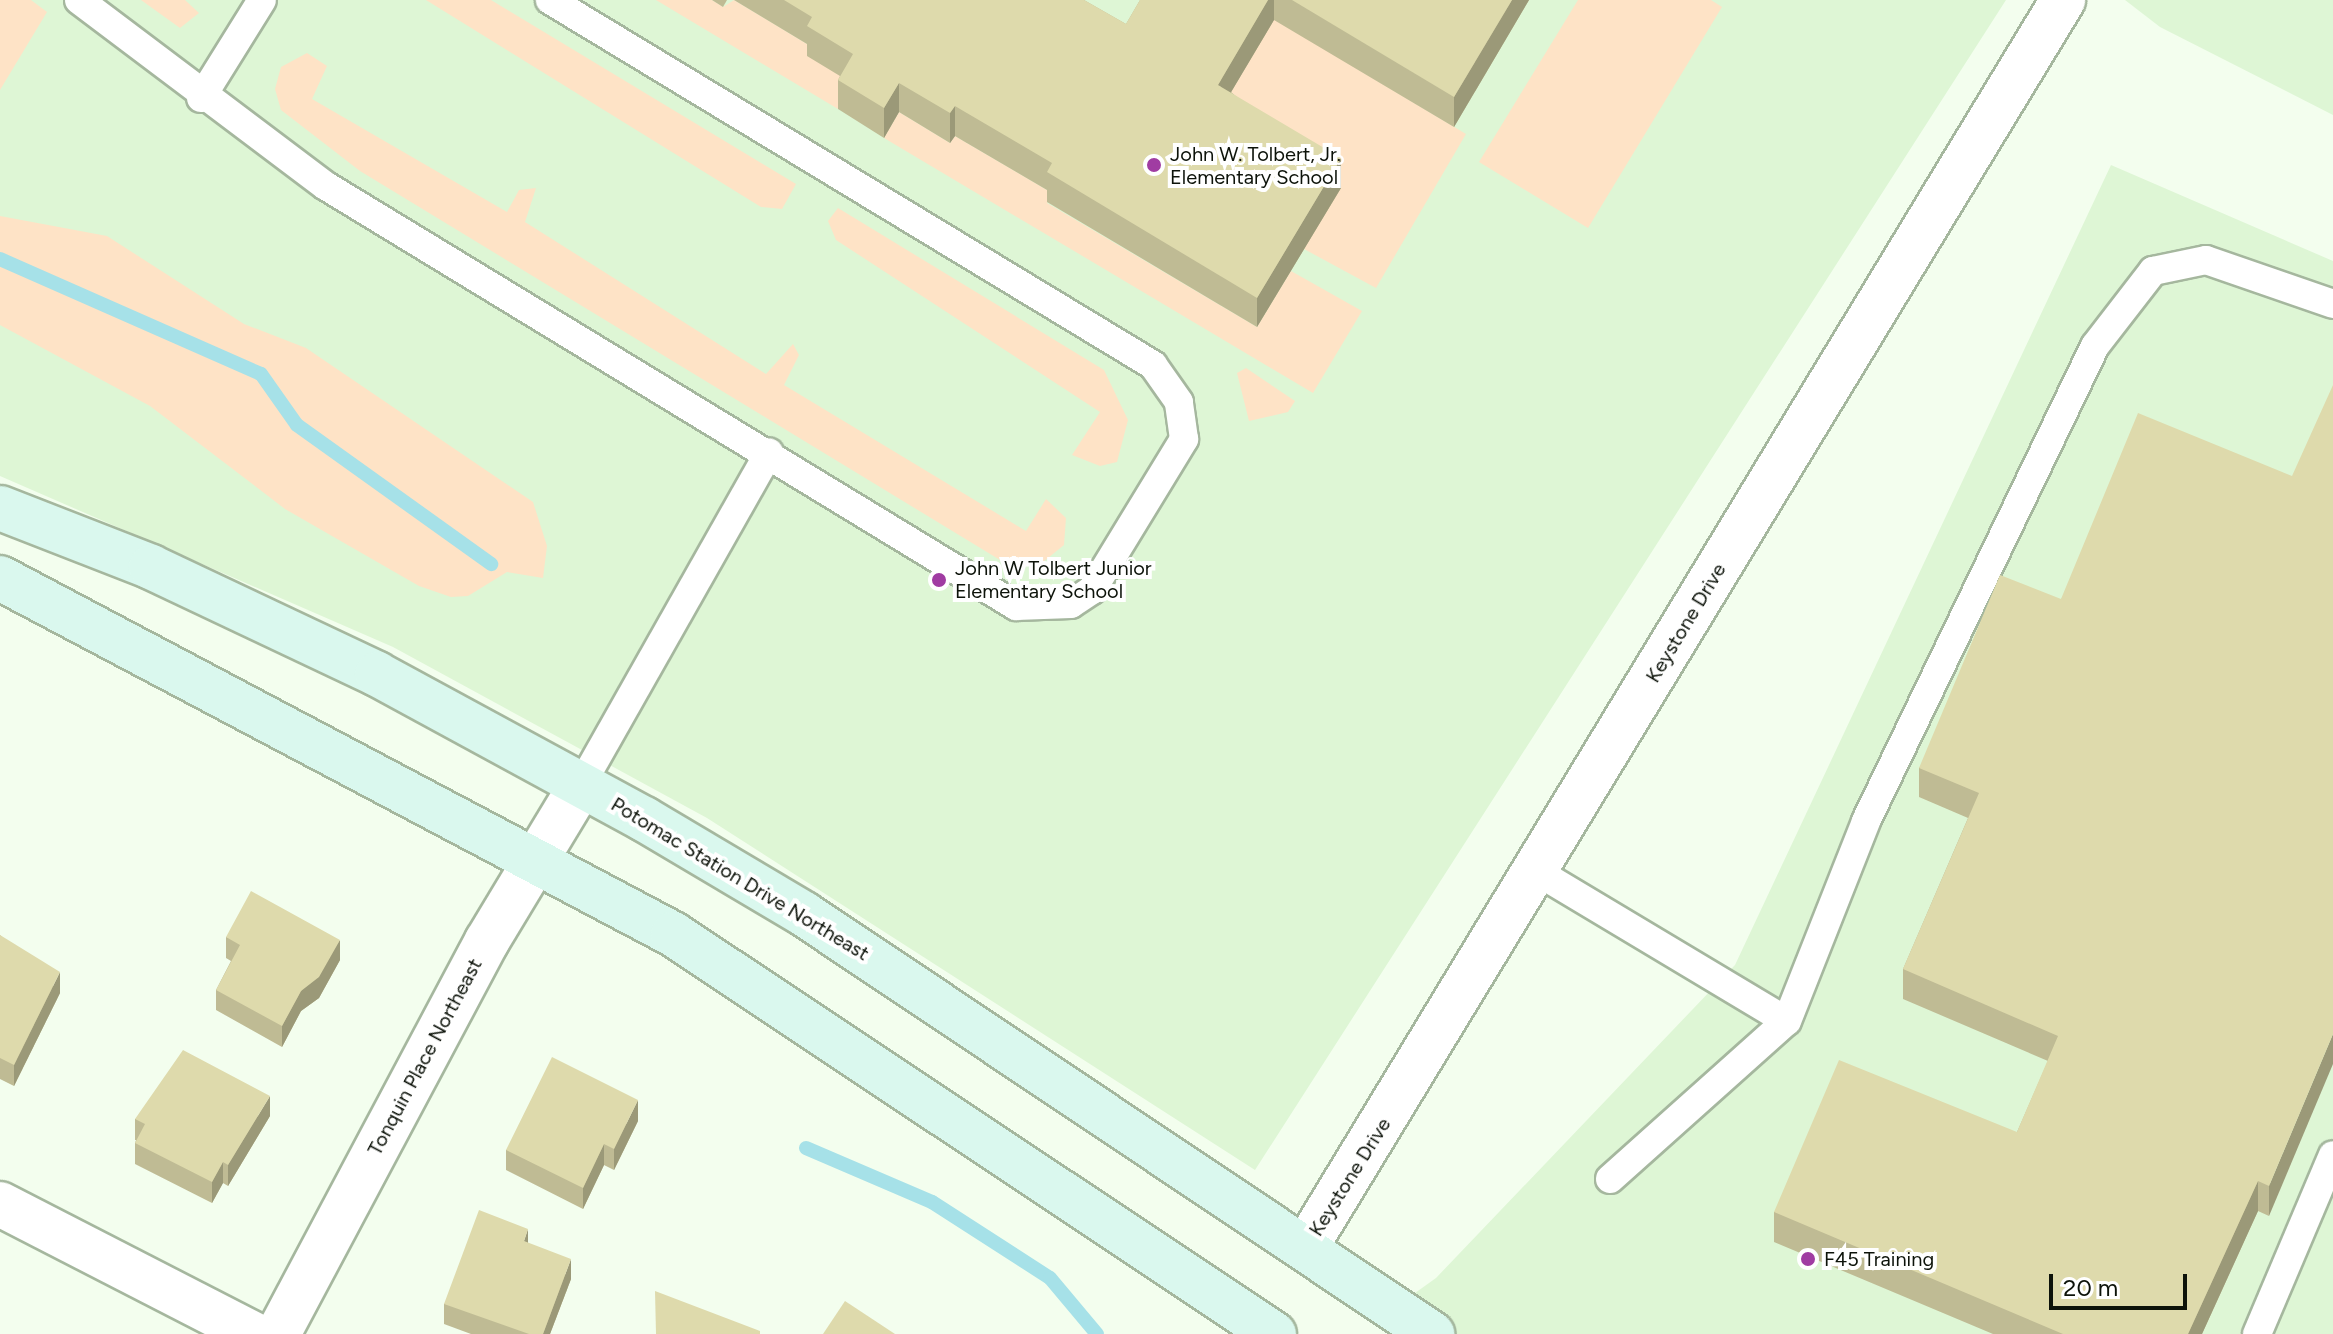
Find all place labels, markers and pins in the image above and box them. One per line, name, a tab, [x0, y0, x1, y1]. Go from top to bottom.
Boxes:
place label: John W. Tolbert, Jr. Elementary School	[1170, 142, 1341, 189]
marker: John W. Tolbert, Jr. Elementary School	[1145, 156, 1163, 174]
place label: John W Tolbert Junior Elementary School	[955, 556, 1152, 603]
marker: John W Tolbert Junior Elementary School	[930, 571, 948, 589]
place label: F45 Training	[1824, 1247, 1934, 1271]
marker: F45 Training	[1799, 1250, 1817, 1268]

